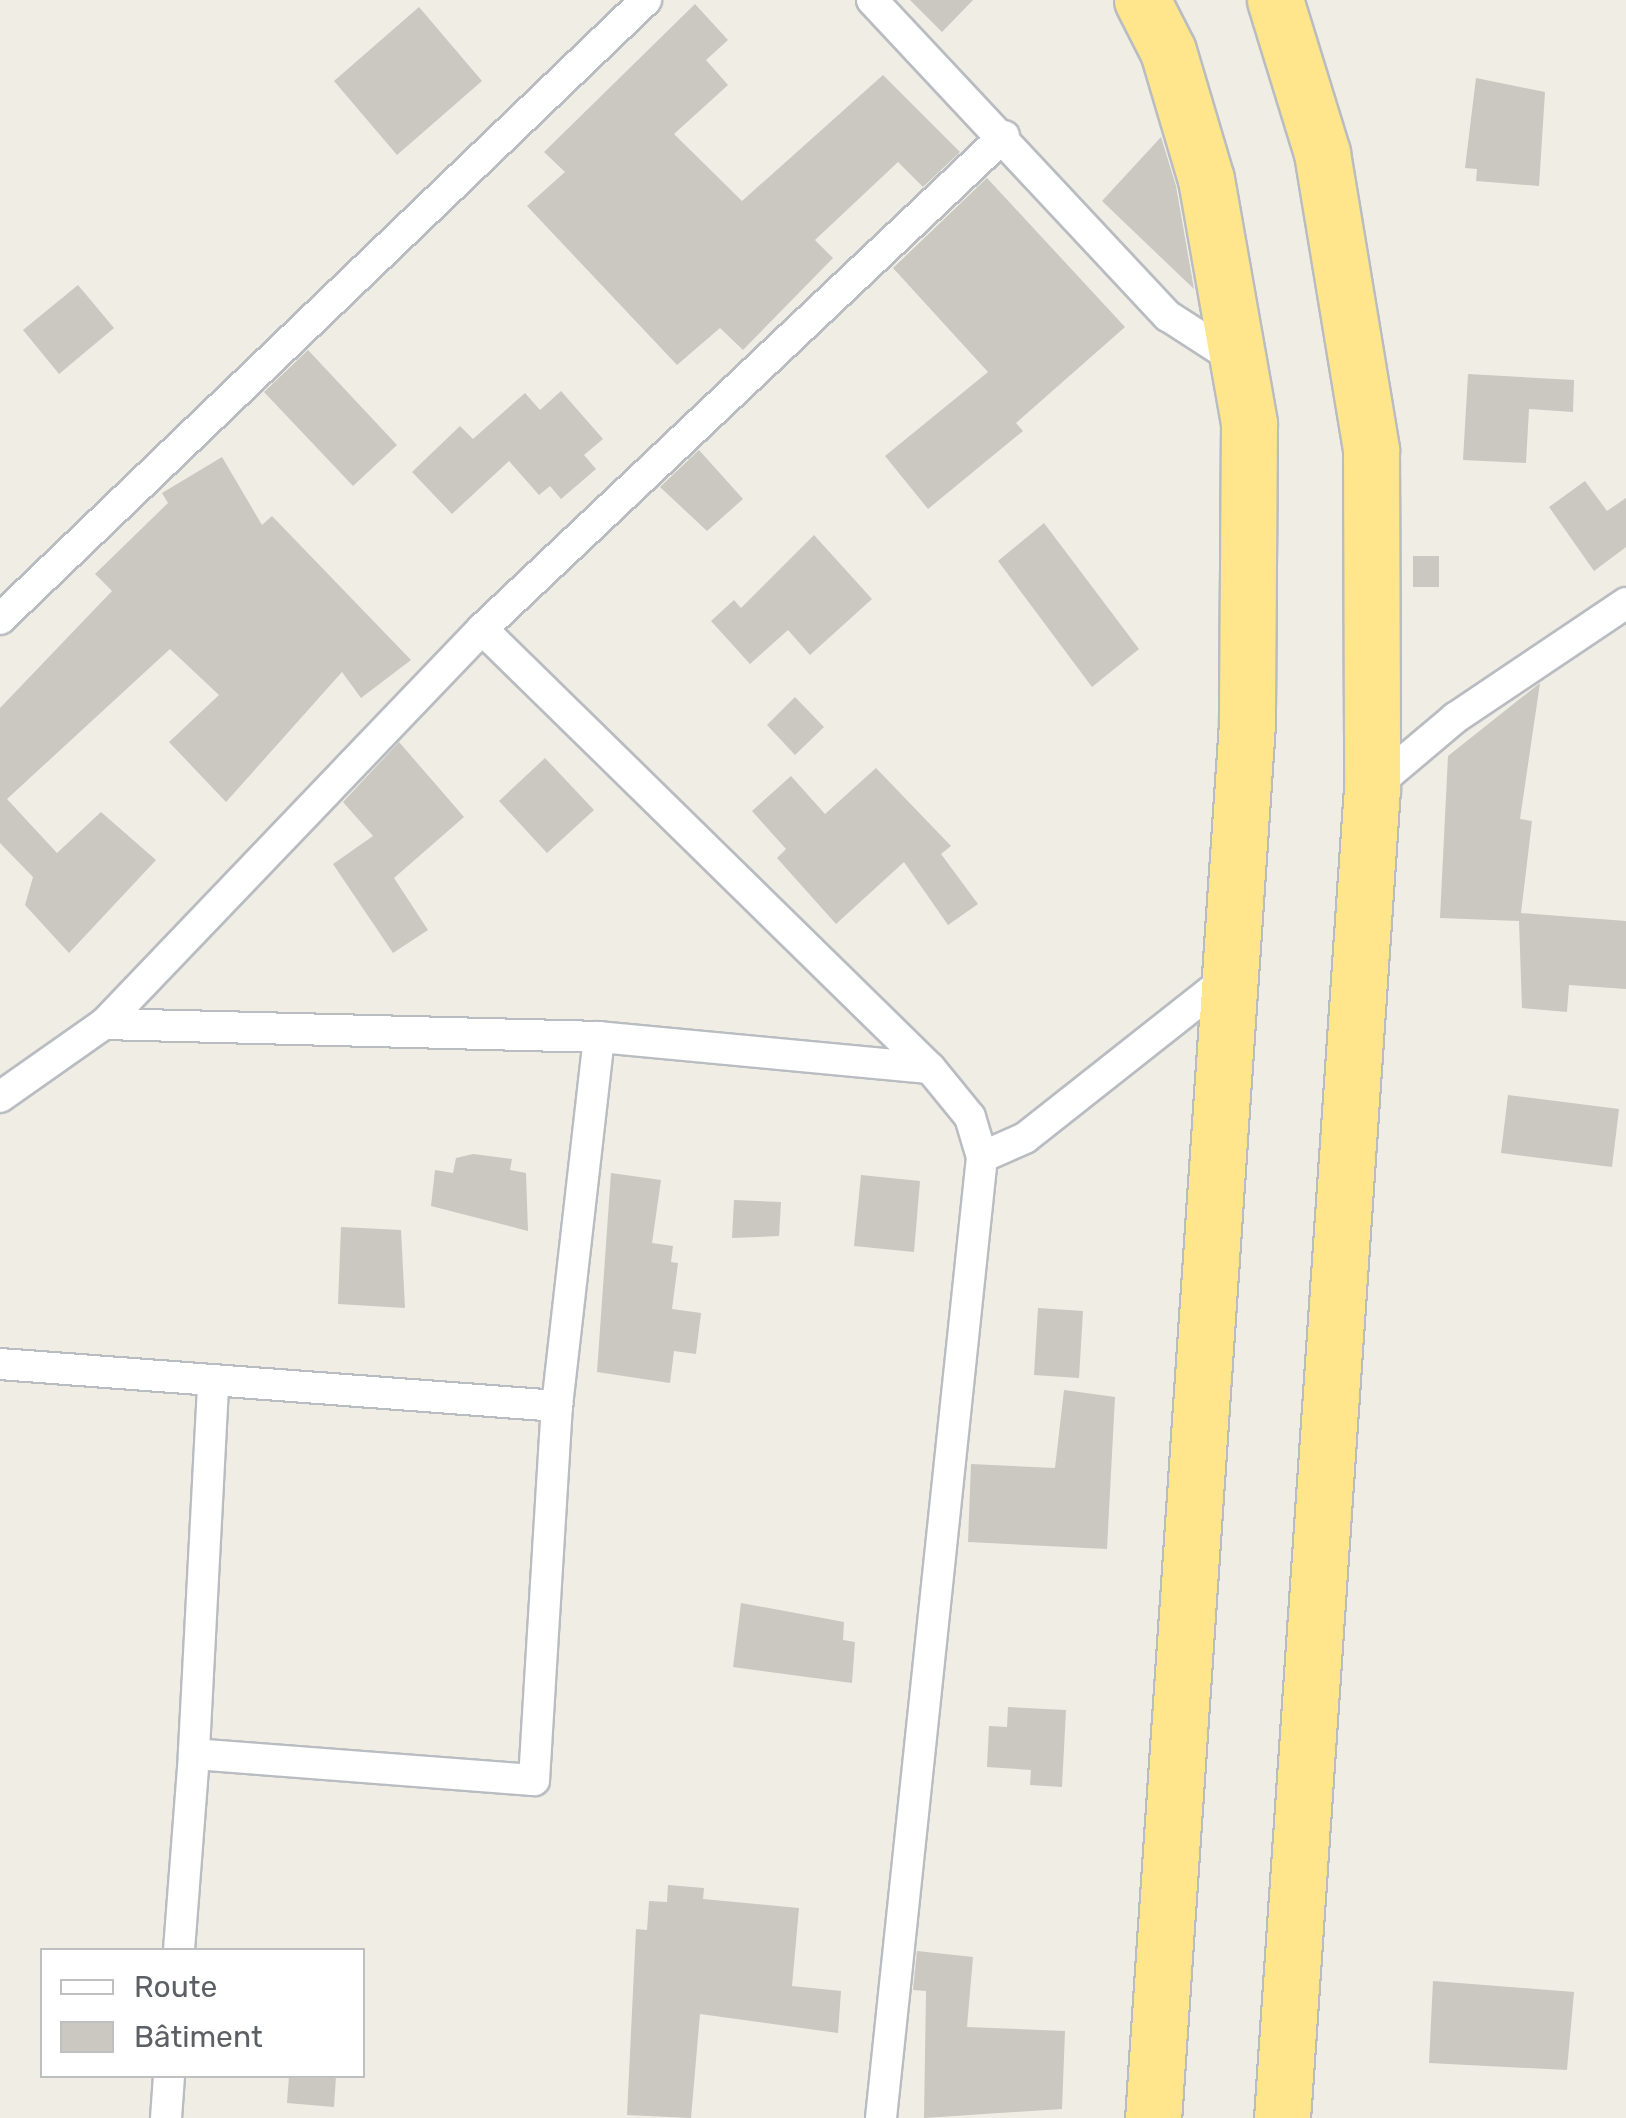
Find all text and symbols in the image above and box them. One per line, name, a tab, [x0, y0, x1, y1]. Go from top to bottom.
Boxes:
legend	[40, 1948, 365, 2078]
text: Route	[134, 1969, 217, 2005]
text: Bâtiment	[134, 2019, 263, 2055]

